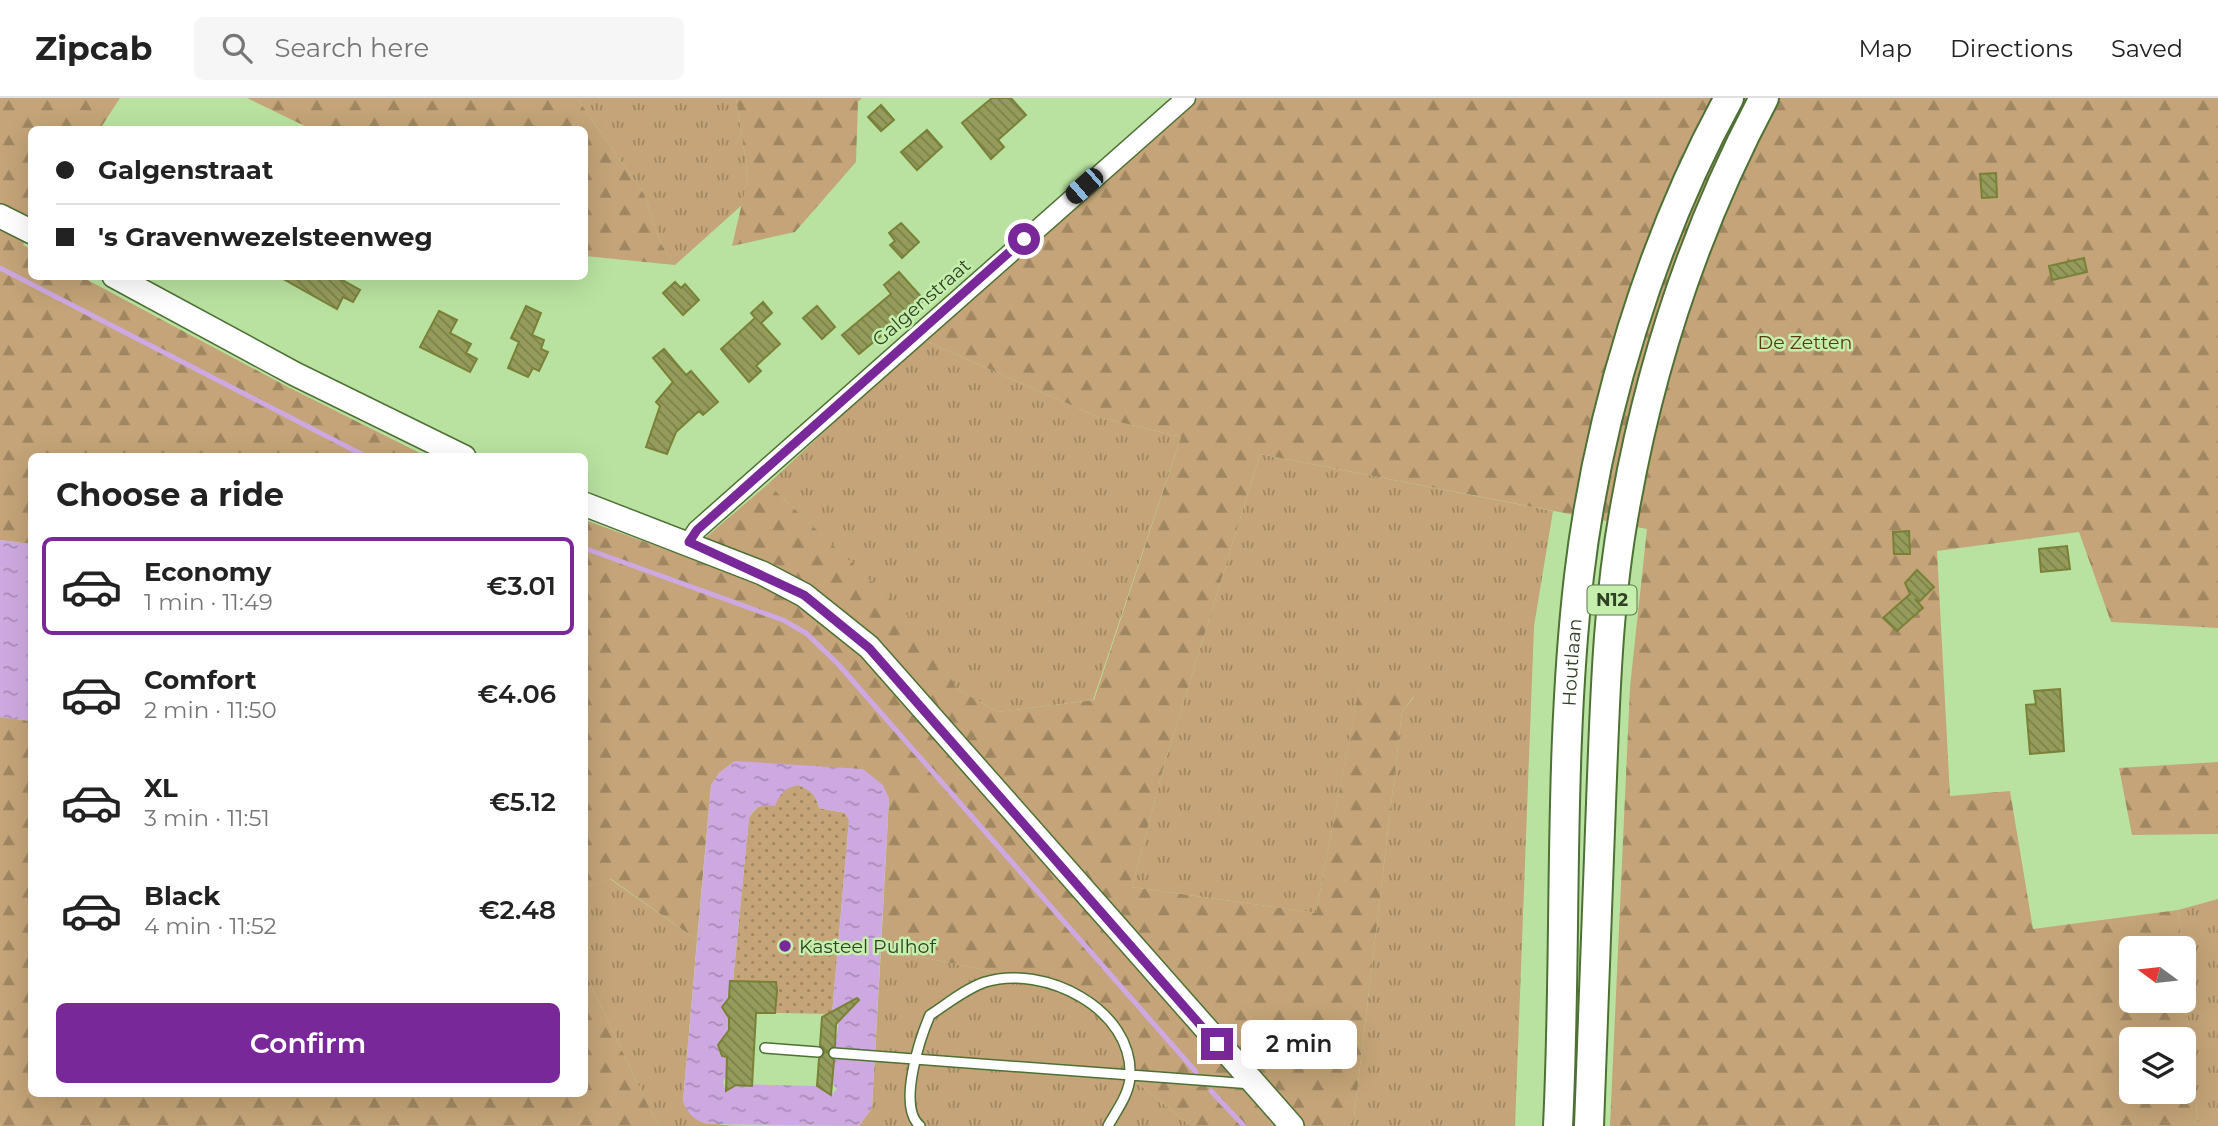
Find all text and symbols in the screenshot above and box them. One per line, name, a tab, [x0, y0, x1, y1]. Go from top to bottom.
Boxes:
search box	[194, 17, 684, 80]
text: Zipcab	[35, 28, 152, 68]
icon: search	[218, 29, 256, 67]
text: Search here	[274, 32, 429, 64]
text: Map	[1859, 34, 1912, 63]
text: Directions	[1950, 34, 2073, 63]
text: Saved	[2111, 34, 2183, 63]
text: Galgenstraat	[98, 154, 273, 186]
car	[1062, 164, 1107, 208]
text: 's Gravenwezelsteenweg	[98, 221, 433, 253]
route start	[1008, 223, 1040, 255]
street label: Galgenstraat	[868, 253, 975, 351]
park label: De Zetten	[1758, 331, 1852, 354]
text: Choose a ride	[56, 475, 284, 514]
icon: car	[60, 555, 123, 618]
text: Economy	[144, 556, 271, 588]
text: €3.01	[487, 570, 556, 602]
road number: N12	[1588, 586, 1636, 614]
text: 1 min · 11:49	[144, 588, 273, 616]
street label: Houtlaan	[1557, 617, 1587, 707]
icon: car	[60, 663, 123, 726]
text: Comfort	[144, 664, 256, 696]
text: €4.06	[478, 678, 556, 710]
text: 2 min · 11:50	[144, 696, 277, 724]
icon: car	[60, 771, 123, 834]
text: XL	[144, 772, 178, 804]
text: €5.12	[489, 786, 556, 818]
text: 3 min · 11:51	[144, 804, 270, 832]
icon: car	[60, 879, 123, 942]
text: Black	[144, 880, 220, 912]
text: €2.48	[479, 894, 556, 926]
text: 4 min · 11:52	[144, 912, 277, 940]
place label: Kasteel Pulhof	[799, 935, 937, 958]
north arrow	[2119, 936, 2196, 1013]
map controls	[2119, 936, 2196, 1104]
marker: Kasteel Pulhof	[777, 938, 793, 954]
button: Confirm	[56, 1003, 560, 1083]
callout: 2 min	[1242, 1020, 1357, 1068]
button: layers	[2119, 1027, 2196, 1104]
route end	[1201, 1028, 1233, 1060]
text: 2 min	[1266, 1030, 1332, 1058]

